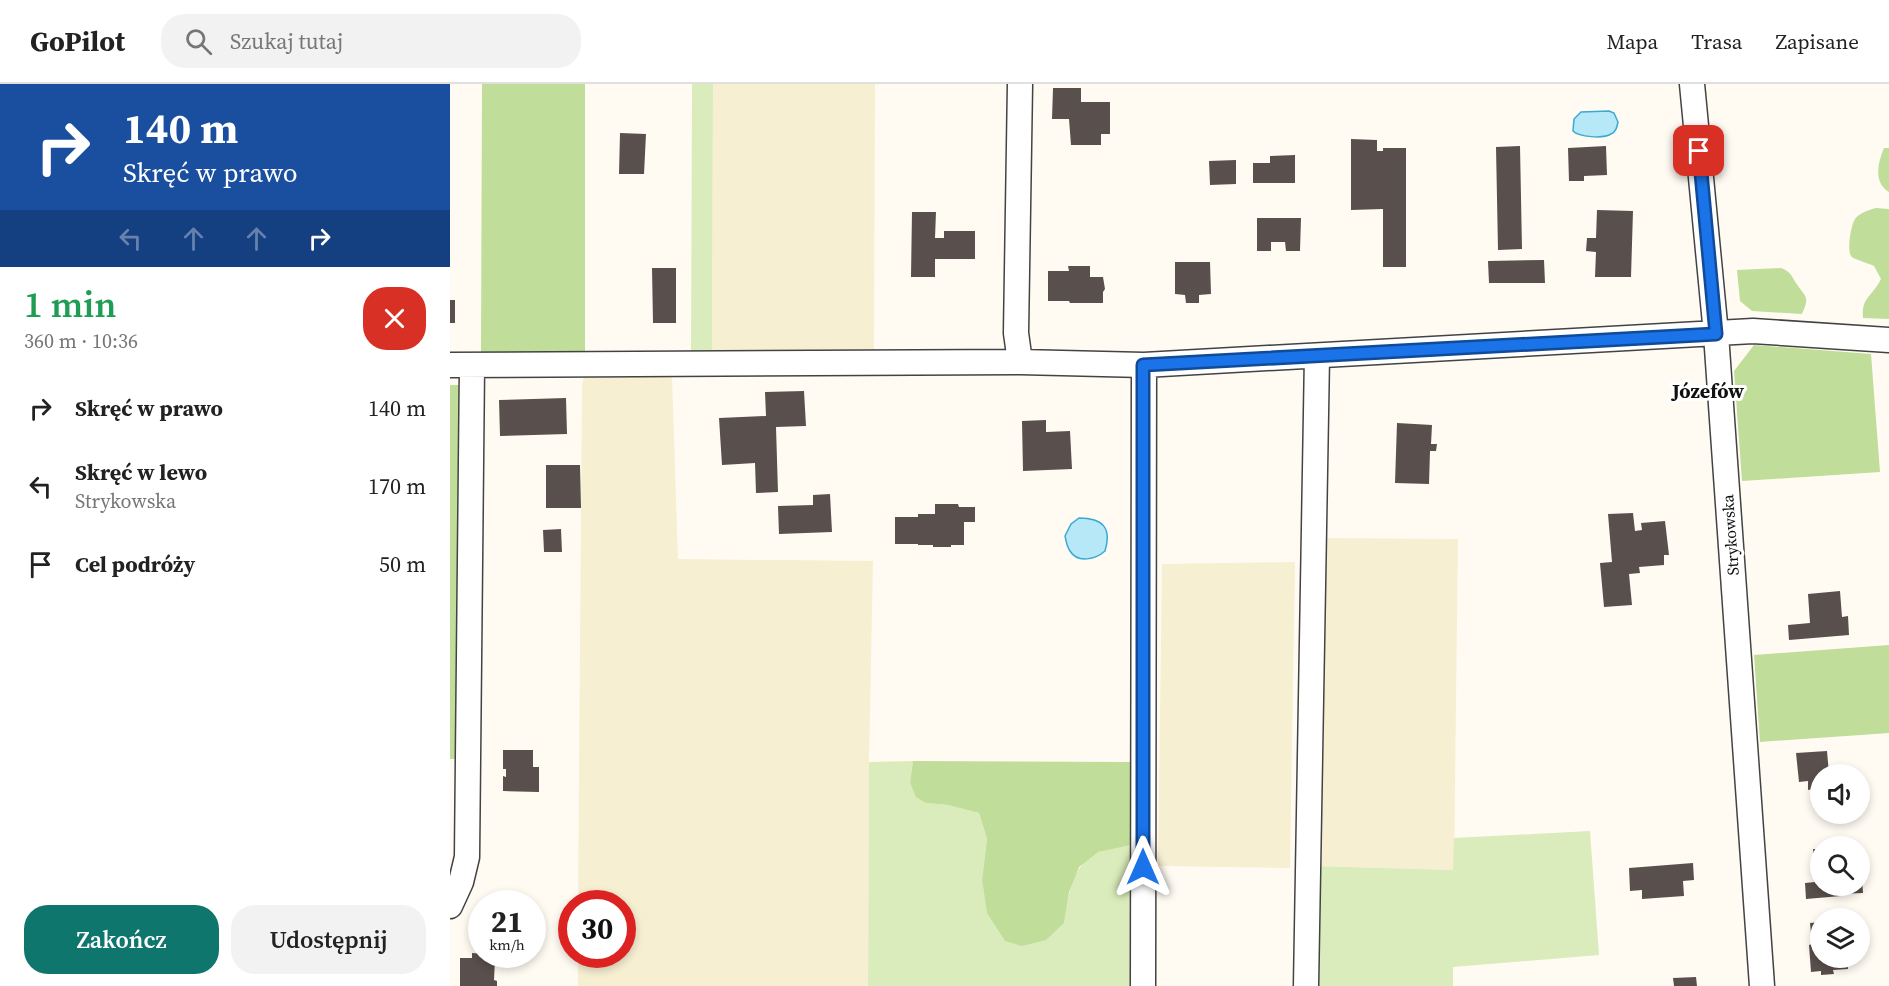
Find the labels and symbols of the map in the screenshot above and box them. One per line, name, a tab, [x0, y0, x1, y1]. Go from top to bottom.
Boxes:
pin	[1673, 125, 1724, 176]
district label: Józefów	[1670, 377, 1744, 405]
street label: Strykowska	[1716, 493, 1744, 576]
position arrow	[1111, 835, 1175, 899]
speed limit sign: 30	[558, 890, 636, 968]

